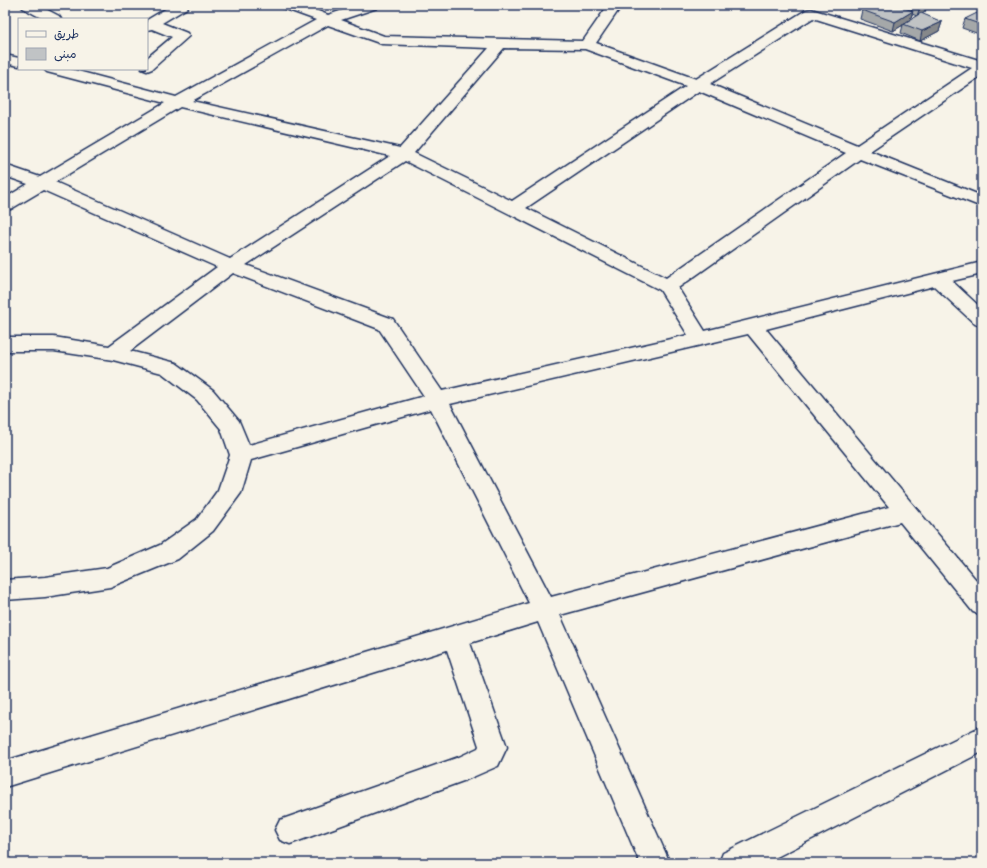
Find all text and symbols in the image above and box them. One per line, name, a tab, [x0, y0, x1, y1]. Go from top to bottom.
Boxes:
legend	[18, 18, 148, 70]
text: طريق	[54, 27, 79, 41]
text: مبنى	[54, 47, 77, 62]

